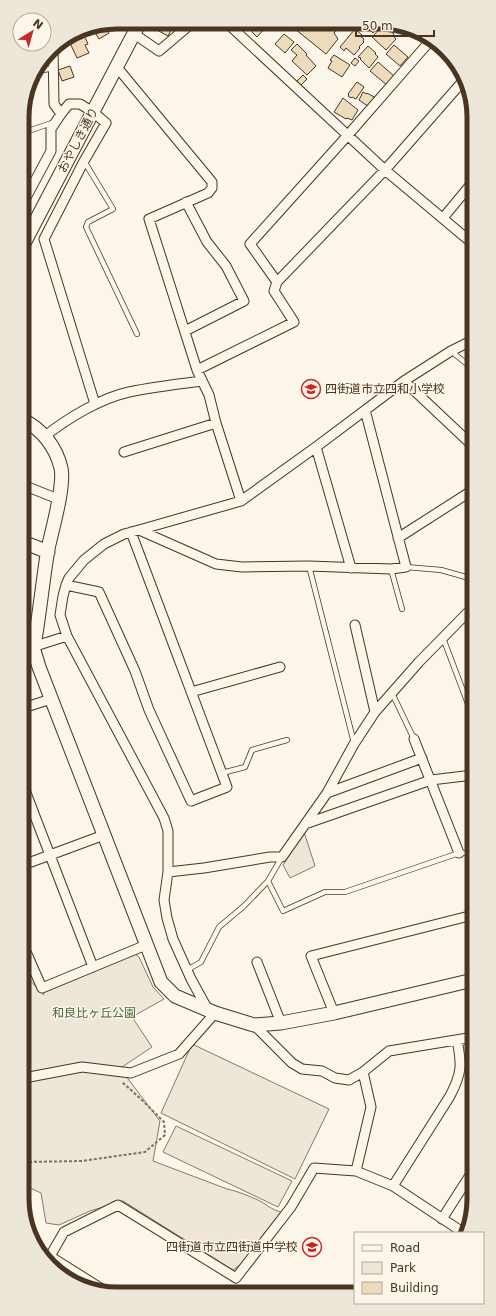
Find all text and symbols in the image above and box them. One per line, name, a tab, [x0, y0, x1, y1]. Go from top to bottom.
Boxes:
north arrow	[12, 12, 52, 52]
scale bar	[356, 12, 434, 38]
text: N	[30, 16, 45, 32]
text: 50 m	[362, 19, 393, 33]
street label: おやしき通り	[55, 105, 101, 175]
school or university icon: 四街道市立四和小学校	[300, 378, 322, 400]
place label: 四街道市立四和小学校	[325, 382, 445, 396]
park label: 和良比ヶ丘公園	[52, 1006, 136, 1020]
legend	[354, 1232, 484, 1304]
school or university icon: 四街道市立四街道中学校	[301, 1236, 323, 1258]
place label: 四街道市立四街道中学校	[166, 1240, 298, 1254]
text: Road	[390, 1241, 420, 1255]
text: Park	[390, 1261, 416, 1275]
text: Building	[390, 1281, 439, 1295]

